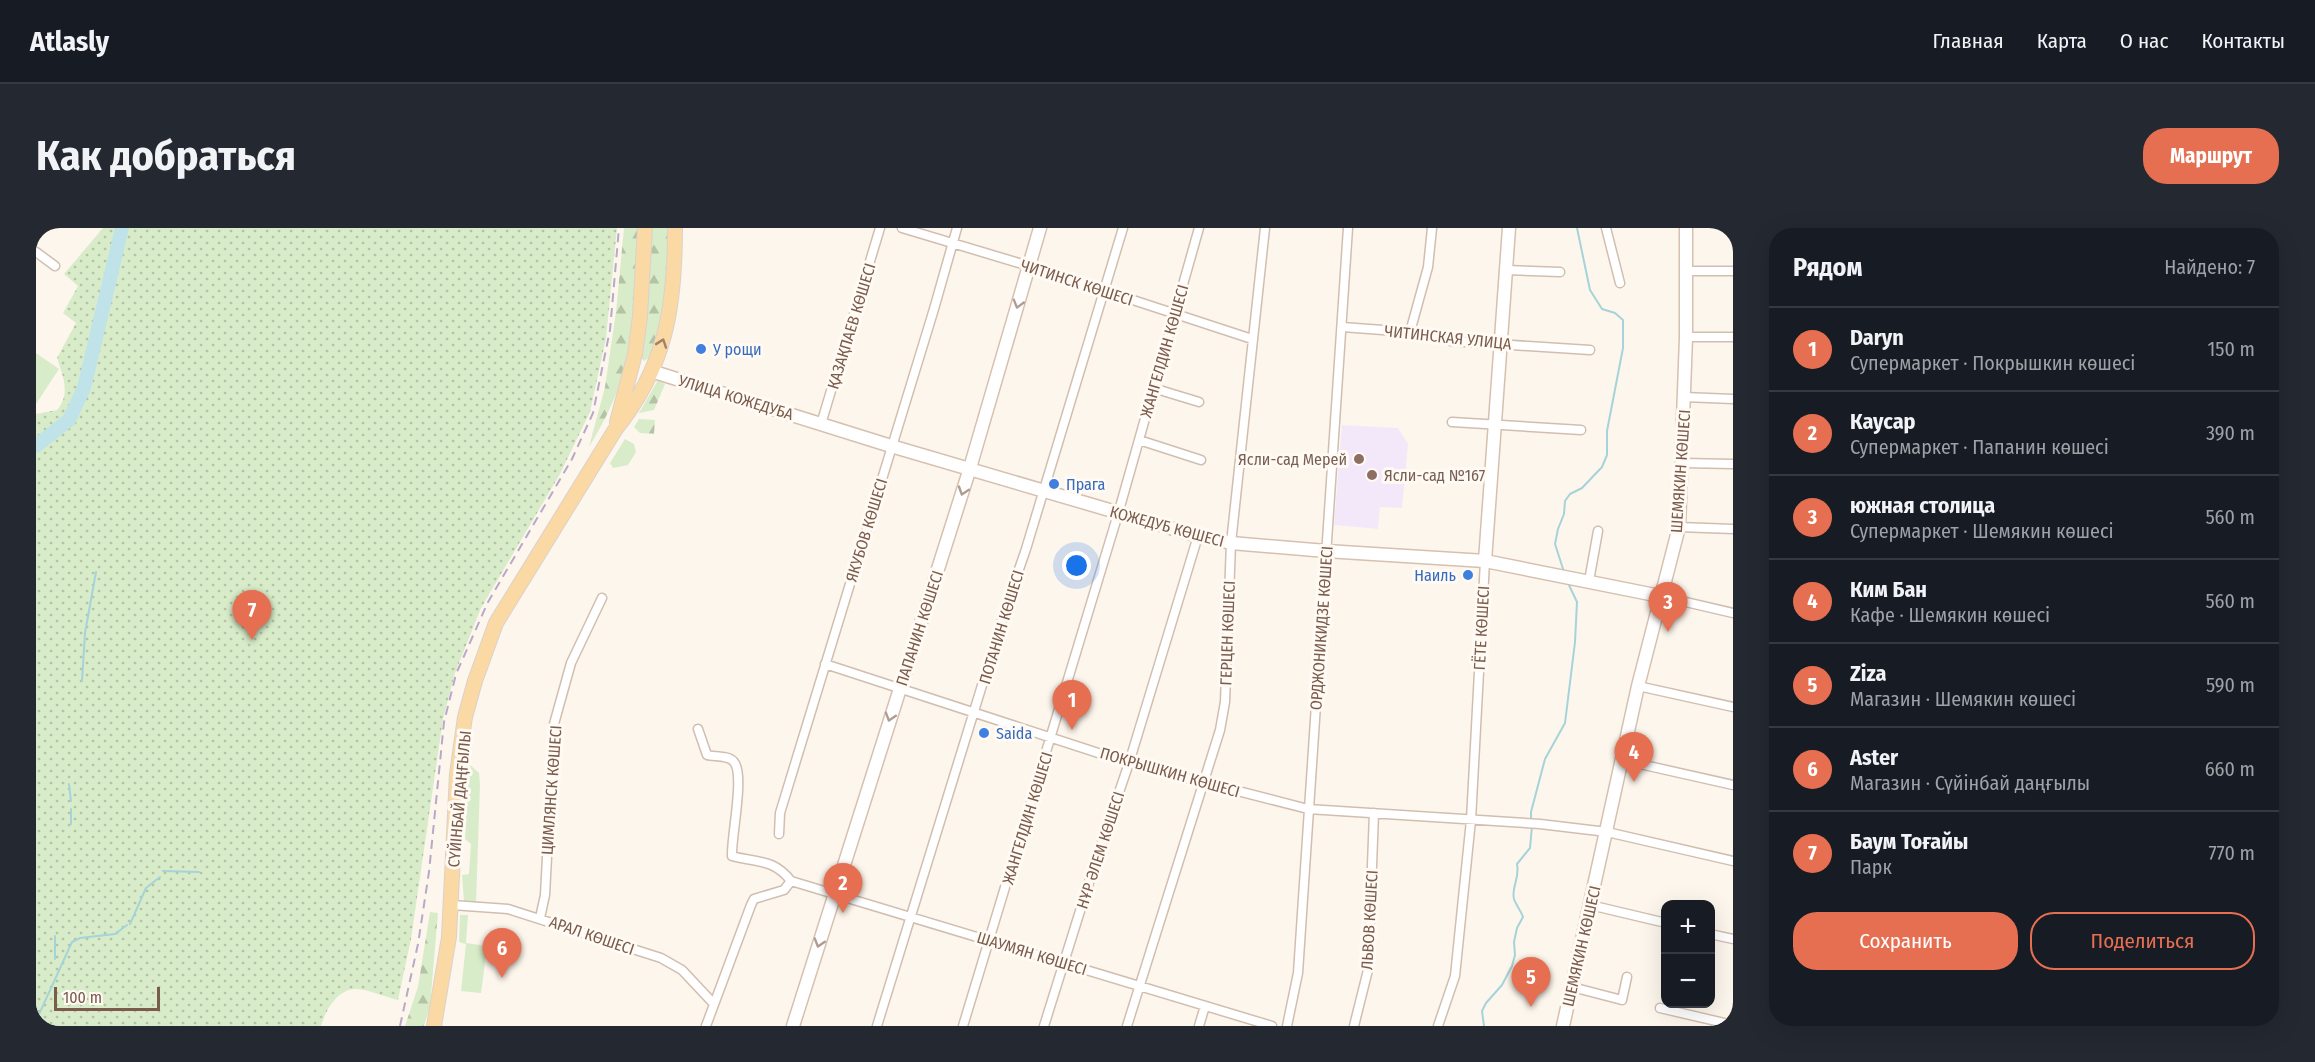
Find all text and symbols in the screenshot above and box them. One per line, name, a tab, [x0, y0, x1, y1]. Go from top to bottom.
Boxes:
text: Atlasly	[30, 25, 109, 58]
text: Главная	[1933, 28, 2004, 54]
text: Карта	[2037, 28, 2087, 54]
text: О нас	[2120, 28, 2168, 54]
text: Контакты	[2201, 28, 2285, 54]
button: Маршрут	[2143, 128, 2279, 184]
text: Как добраться	[36, 131, 296, 181]
text: Рядом	[1793, 252, 1862, 283]
street label: ЧИТИНСК КӨШЕСІ	[1018, 255, 1135, 310]
text: Найдено: 7	[2164, 255, 2255, 279]
street label: ҚАЗАҚПАЕВ КӨШЕСІ	[823, 261, 880, 391]
street label: ЖАНГЕЛДИН КӨШЕСІ	[1136, 282, 1193, 420]
one-way arrow	[1012, 299, 1025, 309]
street label: ЧИТИНСКАЯ УЛИЦА	[1384, 321, 1513, 354]
text: Daryn	[1850, 324, 1904, 351]
text: 1	[1808, 337, 1817, 361]
text: 150 m	[2208, 337, 2255, 361]
one-way arrow	[655, 338, 668, 349]
place label: У рощи	[712, 340, 762, 359]
marker: У рощи	[694, 342, 708, 356]
text: Супермаркет · Покрышкин көшесі	[1850, 351, 2135, 375]
street label: УЛИЦА КОЖЕДУБА	[675, 371, 796, 424]
text: Каусар	[1850, 408, 1916, 435]
street label: ШЕМЯКИН КӨШЕСІ	[1667, 409, 1694, 533]
text: 2	[1808, 421, 1817, 445]
text: 390 m	[2206, 421, 2255, 445]
text: Супермаркет · Папанин көшесі	[1850, 435, 2109, 459]
place label: Ясли-сад Мерей	[1238, 450, 1347, 469]
marker: Ясли-сад Мерей	[1352, 452, 1366, 466]
place label: Ясли-сад №167	[1384, 466, 1486, 485]
marker: Ясли-сад №167	[1365, 468, 1379, 482]
place label: Прага	[1066, 475, 1105, 494]
street label: ЯКУБОВ КӨШЕСІ	[842, 476, 891, 584]
marker: Прага	[1047, 477, 1061, 491]
one-way arrow	[957, 485, 970, 496]
text: южная столица	[1850, 492, 1995, 519]
street label: КОЖЕДУБ КӨШЕСІ	[1108, 502, 1226, 551]
text: 3	[1808, 505, 1817, 529]
text: 560 m	[2205, 505, 2255, 529]
text: Супермаркет · Шемякин көшесі	[1850, 519, 2114, 543]
street label: ОРДЖОНИКИДЗЕ КӨШЕСІ	[1306, 545, 1337, 711]
your location	[1062, 551, 1091, 580]
place label: Наиль	[1414, 566, 1456, 585]
street label: ПАПАНИН КӨШЕСІ	[892, 568, 947, 688]
street label: ПОТАНИН КӨШЕСІ	[975, 568, 1028, 686]
marker: Наиль	[1461, 568, 1475, 582]
text: Ким Бан	[1850, 576, 1927, 603]
street label: ГЕРЦЕН КӨШЕСІ	[1216, 580, 1239, 686]
pin: 3	[1648, 582, 1688, 632]
street label: ГЁТЕ КӨШЕСІ	[1470, 585, 1493, 671]
text: 4	[1807, 589, 1818, 613]
text: 560 m	[2205, 589, 2255, 613]
pin: 7	[232, 590, 272, 640]
text: Кафе · Шемякин көшесі	[1850, 603, 2050, 627]
text: Ziza	[1850, 660, 1886, 687]
text: 5	[1808, 673, 1817, 697]
text: 590 m	[2206, 673, 2255, 697]
pin: 1	[1052, 680, 1092, 730]
text: Магазин · Шемякин көшесі	[1850, 687, 2076, 711]
one-way arrow	[885, 711, 897, 722]
street label: ЦИМЛЯНСК КӨШЕСІ	[537, 724, 566, 856]
place label: Saida	[996, 724, 1032, 743]
marker: Saida	[977, 726, 991, 740]
street label: СҮЙІНБАЙ ДАҢҒЫЛЫ	[444, 730, 475, 868]
pin: 4	[1614, 732, 1654, 782]
street label: ПОКРЫШКИН КӨШЕСІ	[1098, 743, 1242, 802]
text: Aster	[1850, 744, 1898, 771]
street label: ЖАНГЕЛДИН КӨШЕСІ	[998, 750, 1057, 887]
text: 6	[1807, 757, 1818, 781]
text: 660 m	[2205, 757, 2255, 781]
text: Магазин · Сүйінбай даңғылы	[1850, 771, 2090, 795]
street label: НҰР ӘЛЕМ КӨШЕСІ	[1073, 789, 1128, 911]
text: Баум Тоғайы	[1850, 828, 1968, 855]
text: 7	[1808, 841, 1817, 865]
text: 770 m	[2208, 841, 2255, 865]
text: Парк	[1850, 855, 1892, 879]
pin: 2	[824, 864, 862, 913]
street label: ЛЬВОВ КӨШЕСІ	[1357, 869, 1382, 971]
street label: ШЕМЯКИН КӨШЕСІ	[1558, 884, 1605, 1009]
map controls	[1661, 900, 1715, 1008]
button: +	[1661, 900, 1715, 954]
street label: АРАЛ КӨШЕСІ	[547, 912, 637, 959]
button: Сохранить	[1793, 912, 2018, 970]
button: Поделиться	[2030, 912, 2255, 970]
pin: 6	[482, 928, 522, 978]
street label: ШАУМЯН КӨШЕСІ	[975, 928, 1089, 979]
one-way arrow	[814, 937, 826, 948]
button: −	[1661, 954, 1715, 1008]
pin: 5	[1512, 958, 1550, 1007]
scale bar	[54, 984, 160, 1012]
text: 100 m	[63, 988, 102, 1007]

